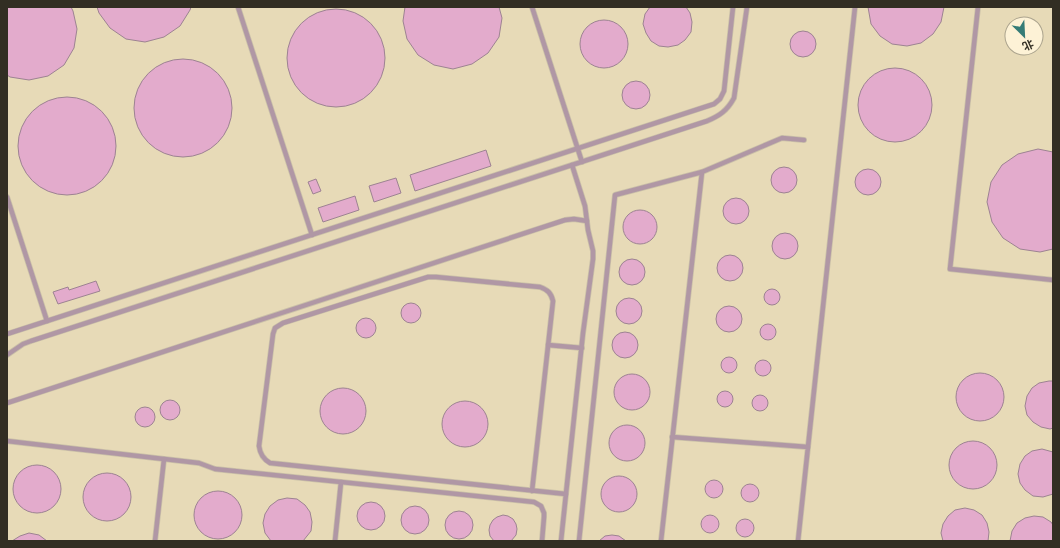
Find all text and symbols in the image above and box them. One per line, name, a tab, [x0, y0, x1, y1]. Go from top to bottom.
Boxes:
north arrow	[1004, 16, 1044, 56]
text: 北	[1020, 37, 1036, 54]

